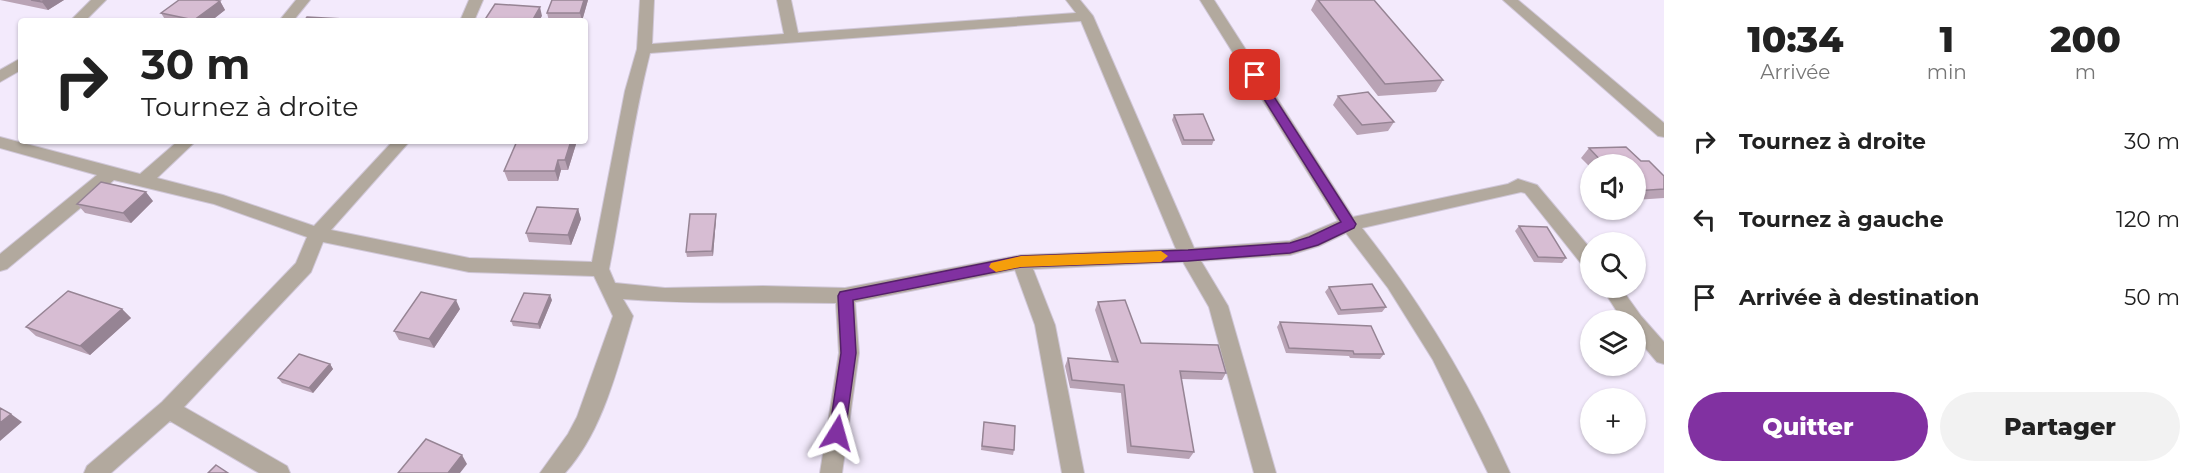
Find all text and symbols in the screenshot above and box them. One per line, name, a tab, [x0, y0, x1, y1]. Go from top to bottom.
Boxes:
text: 10:34	[1747, 17, 1844, 61]
text: 1	[1939, 17, 1954, 61]
text: 200	[2050, 17, 2121, 61]
text: 30 m	[141, 38, 250, 90]
icon: right	[42, 42, 120, 120]
pin	[1229, 49, 1280, 100]
icon: arrive	[1238, 58, 1271, 91]
text: Arrivée	[1760, 60, 1830, 84]
text: min	[1927, 60, 1967, 84]
text: m	[2075, 60, 2096, 84]
text: Tournez à droite	[141, 90, 359, 123]
icon: right	[1688, 125, 1721, 158]
text: Tournez à droite	[1739, 128, 1926, 155]
text: 30 m	[2124, 128, 2180, 155]
map controls	[1580, 154, 1646, 454]
button: sound	[1580, 154, 1646, 220]
icon: left	[1688, 203, 1721, 236]
text: Tournez à gauche	[1739, 206, 1944, 233]
text: 120 m	[2116, 206, 2180, 233]
button: search	[1580, 232, 1646, 298]
icon: arrive	[1688, 281, 1721, 314]
text: Arrivée à destination	[1739, 284, 1979, 311]
text: 50 m	[2124, 284, 2180, 311]
button: layers	[1580, 310, 1646, 376]
button: +	[1580, 388, 1646, 454]
button: Quitter	[1688, 392, 1928, 461]
button: Partager	[1940, 392, 2180, 461]
position arrow	[805, 401, 869, 465]

